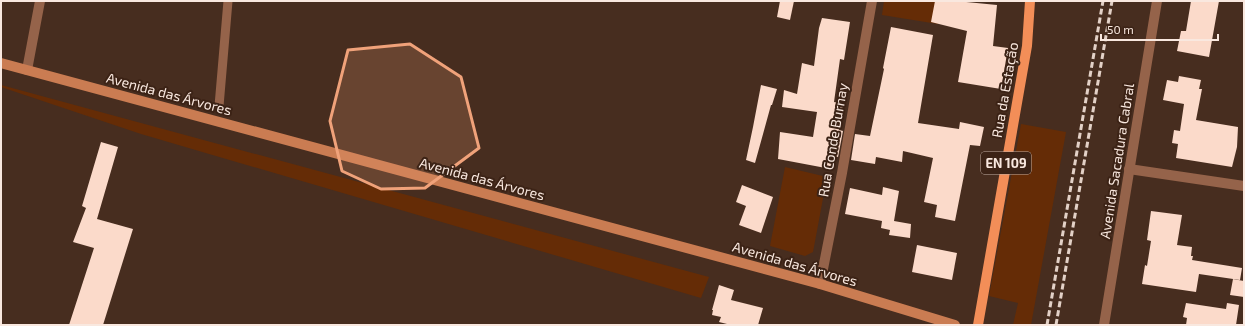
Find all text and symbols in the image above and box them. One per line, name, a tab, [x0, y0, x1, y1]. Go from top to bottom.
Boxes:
scale bar	[1101, 16, 1218, 42]
text: 50 m	[1107, 22, 1134, 36]
street label: Rua da Estação	[988, 41, 1022, 139]
street label: Avenida das Árvores	[105, 69, 234, 118]
street label: Rua Conde Burnay	[814, 81, 851, 198]
street label: Avenida Sacadura Cabral	[1096, 81, 1137, 240]
road number: EN 109	[981, 152, 1031, 174]
street label: Avenida das Árvores	[418, 154, 547, 203]
street label: Avenida das Árvores	[731, 238, 859, 289]

